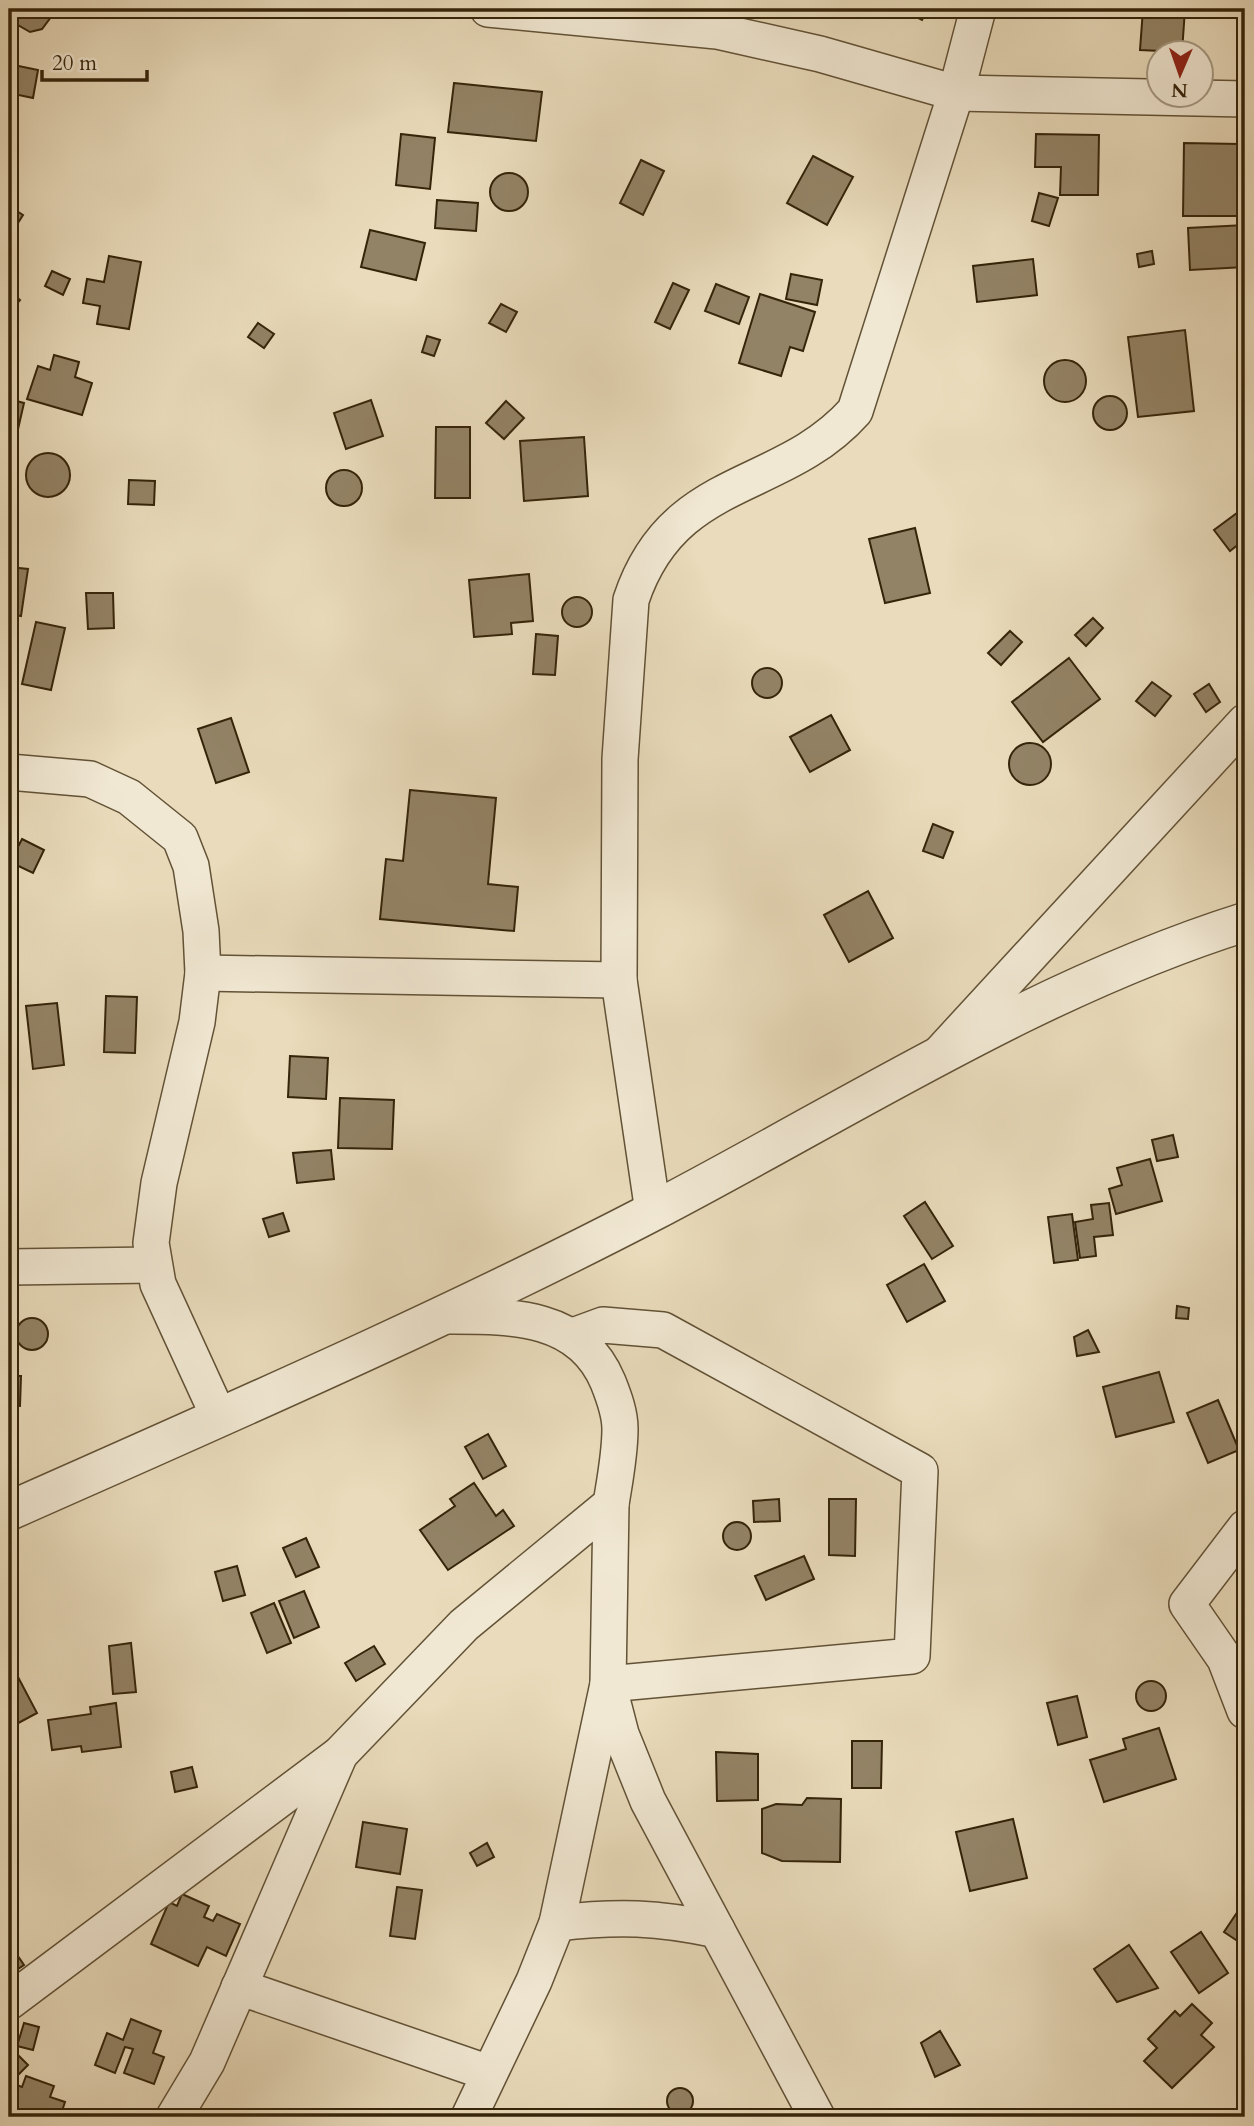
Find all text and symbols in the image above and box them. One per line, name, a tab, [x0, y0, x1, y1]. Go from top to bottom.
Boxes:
scale bar	[42, 38, 147, 82]
north arrow	[1146, 38, 1216, 108]
text: 20 m	[52, 49, 97, 78]
text: N	[1170, 77, 1188, 103]

